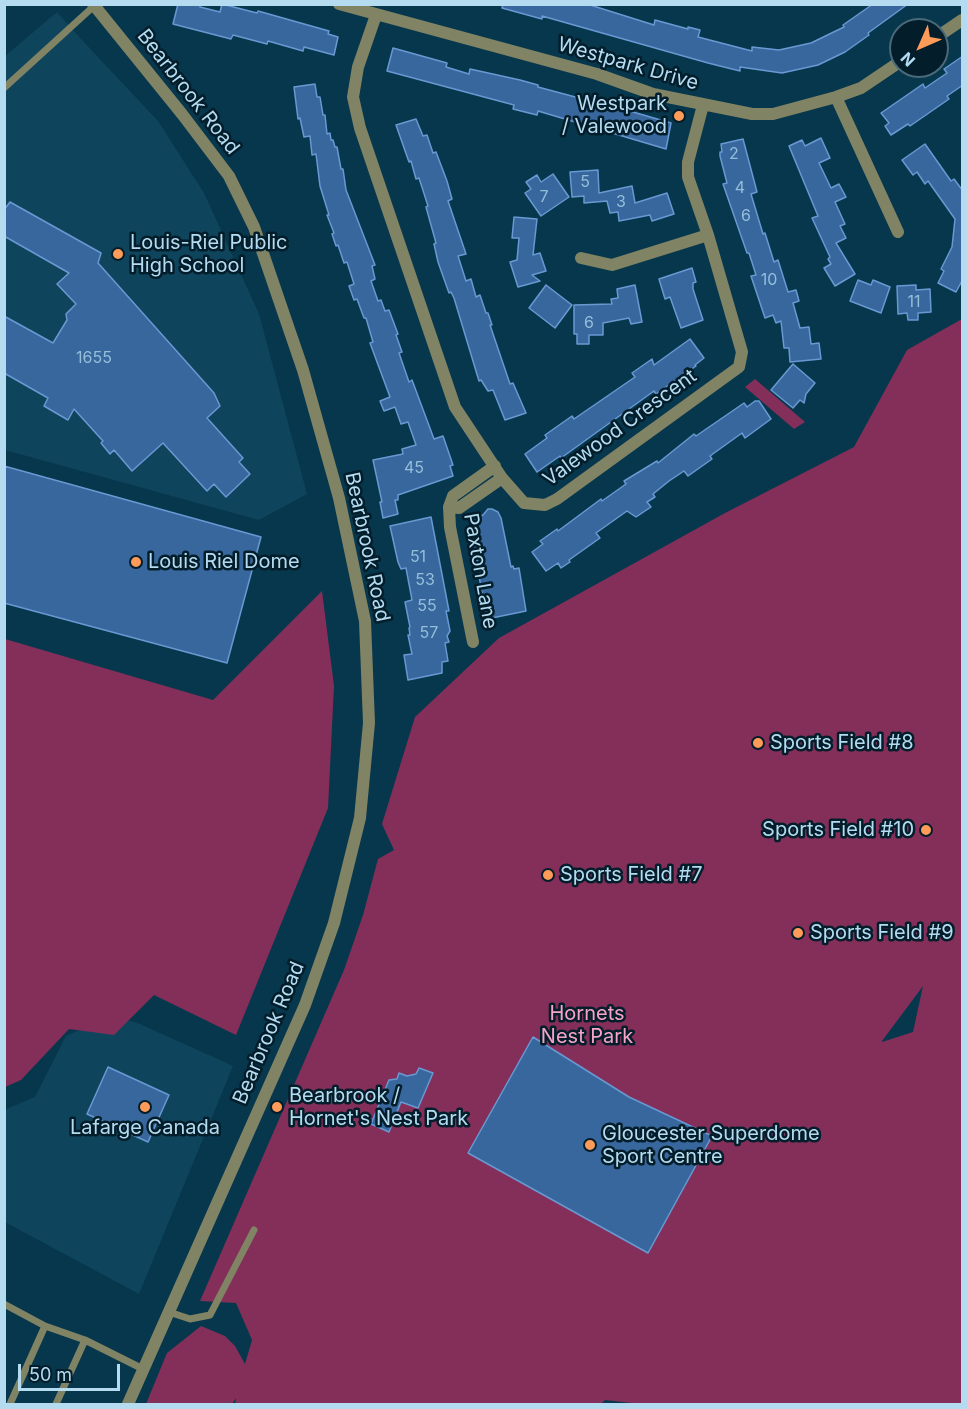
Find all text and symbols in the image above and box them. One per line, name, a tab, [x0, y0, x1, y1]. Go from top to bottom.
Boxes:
north arrow	[889, 18, 949, 78]
street label: Bearbrook Road	[132, 25, 244, 159]
street label: Westpark Drive	[555, 32, 701, 96]
text: N	[896, 48, 919, 71]
place label: Westpark / Valewood	[562, 92, 667, 139]
marker: Westpark / Valewood	[672, 109, 686, 123]
house number: 2	[729, 144, 739, 164]
house number: 5	[580, 172, 590, 192]
house number: 4	[735, 178, 745, 198]
house number: 7	[539, 187, 549, 207]
house number: 3	[616, 192, 626, 212]
house number: 6	[741, 206, 751, 226]
place label: Louis-Riel Public High School	[130, 231, 288, 278]
marker: Louis-Riel Public High School	[111, 247, 125, 261]
house number: 10	[761, 270, 777, 290]
house number: 11	[907, 292, 921, 312]
house number: 6	[584, 313, 594, 333]
house number: 1655	[76, 348, 112, 368]
street label: Valewood Crescent	[539, 364, 701, 492]
house number: 45	[404, 458, 424, 478]
street label: Bearbrook Road	[339, 470, 395, 624]
street label: Paxton Lane	[458, 511, 502, 631]
house number: 51	[410, 547, 426, 567]
place label: Louis Riel Dome	[148, 550, 300, 574]
marker: Louis Riel Dome	[129, 555, 143, 569]
house number: 53	[415, 570, 435, 590]
house number: 55	[417, 596, 437, 616]
house number: 57	[420, 623, 438, 643]
place label: Sports Field #8	[770, 731, 914, 755]
marker: Sports Field #8	[751, 736, 765, 750]
place label: Sports Field #10	[762, 818, 914, 842]
marker: Sports Field #10	[919, 823, 933, 837]
place label: Sports Field #7	[560, 863, 702, 887]
marker: Sports Field #7	[541, 868, 555, 882]
place label: Sports Field #9	[810, 921, 954, 945]
marker: Sports Field #9	[791, 926, 805, 940]
street label: Bearbrook Road	[228, 958, 310, 1108]
park label: Hornets Nest Park	[541, 1002, 633, 1049]
place label: Bearbrook / Hornet's Nest Park	[289, 1084, 468, 1131]
marker: Lafarge Canada	[138, 1100, 152, 1114]
marker: Bearbrook / Hornet's Nest Park	[270, 1100, 284, 1114]
place label: Lafarge Canada	[70, 1116, 220, 1140]
place label: Gloucester Superdome Sport Centre	[602, 1122, 820, 1169]
marker: Gloucester Superdome Sport Centre	[583, 1138, 597, 1152]
scale bar	[21, 1352, 123, 1390]
text: 50 m	[29, 1364, 72, 1385]

